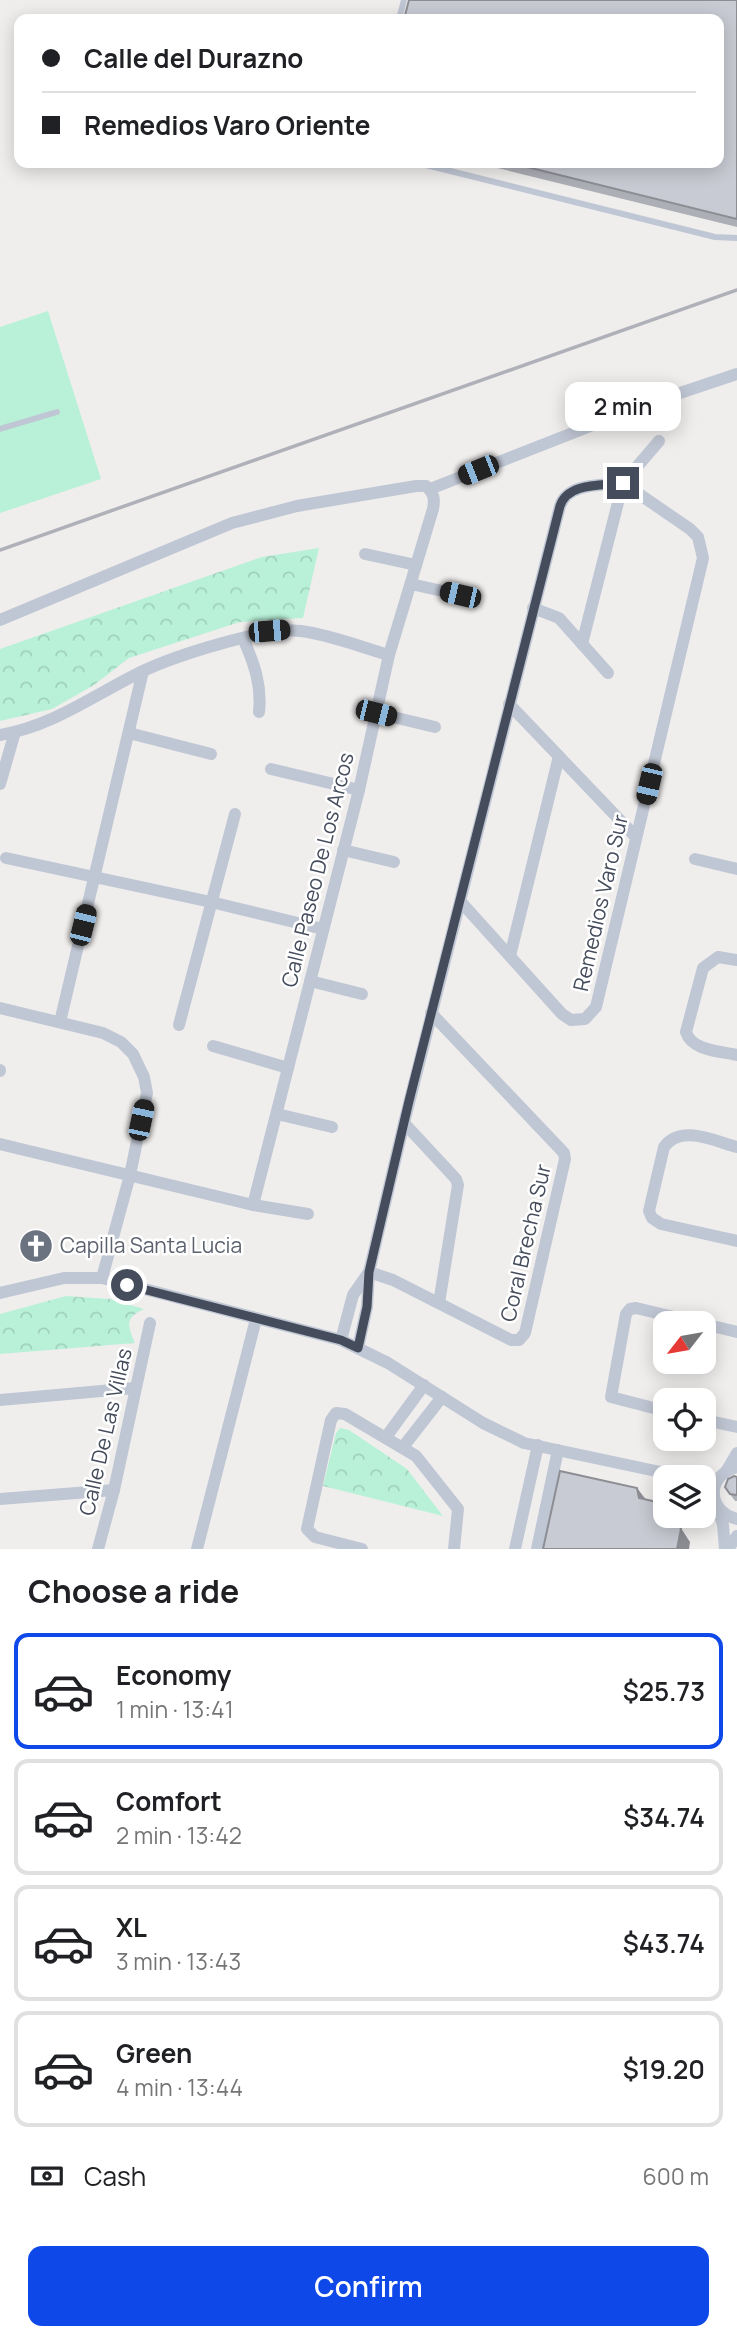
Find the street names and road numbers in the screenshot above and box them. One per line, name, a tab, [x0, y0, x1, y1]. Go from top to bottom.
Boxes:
street label: Calle Paseo De Los Arcos	[274, 749, 360, 990]
street label: Remedios Varo Sur	[566, 811, 634, 994]
street label: Coral Brecha Sur	[493, 1161, 557, 1324]
street label: Calle De Las Villas	[72, 1345, 138, 1518]

